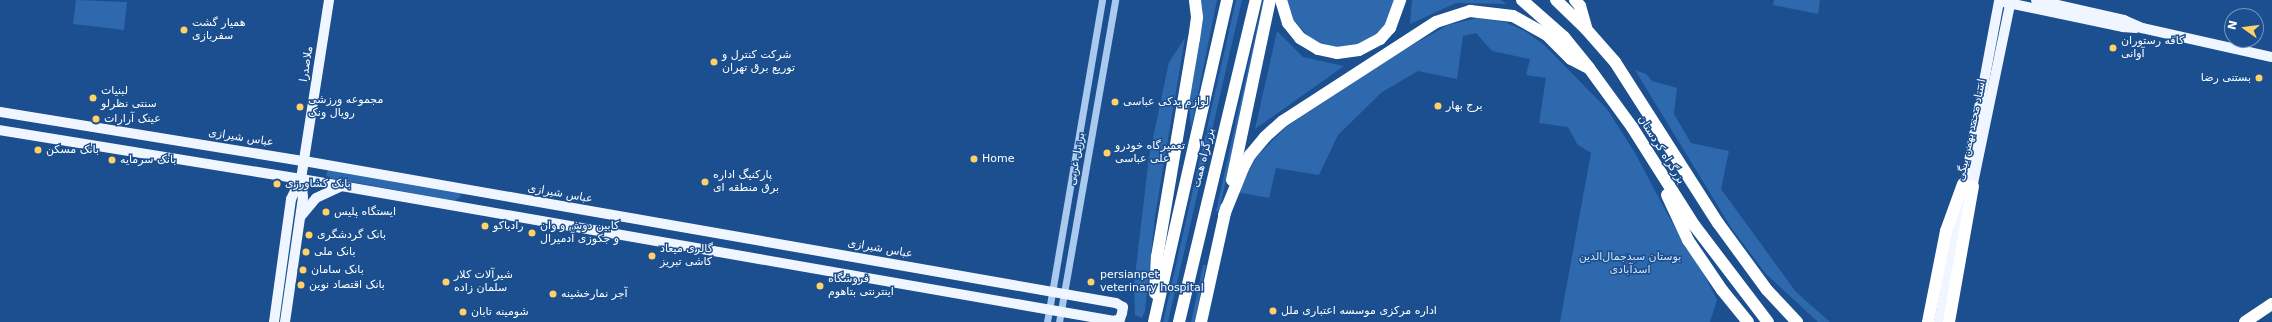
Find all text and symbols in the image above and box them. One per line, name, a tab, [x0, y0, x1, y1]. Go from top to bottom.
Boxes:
north arrow	[2224, 8, 2264, 48]
place label: همیار گشت سفربازی	[192, 17, 245, 43]
text: N	[2225, 19, 2240, 31]
marker: همیار گشت سفربازی	[179, 25, 189, 35]
place label: کافه رستوران آوانی	[2121, 35, 2184, 61]
marker: کافه رستوران آوانی	[2108, 43, 2118, 53]
street label: ملاصدرا	[298, 45, 316, 83]
place label: شرکت کنترل و توریع برق تهران	[722, 49, 795, 75]
marker: شرکت کنترل و توریع برق تهران	[709, 57, 719, 67]
place label: بستنی رضا	[2201, 71, 2251, 85]
marker: بستنی رضا	[2254, 73, 2264, 83]
street label: استاد محمد بهمن بیگی	[1955, 78, 1989, 182]
place label: لبنیات سنتی نظرلو	[101, 85, 157, 111]
marker: لبنیات سنتی نظرلو	[88, 93, 98, 103]
place label: مجموعه ورزشی رویال ونک	[308, 94, 383, 120]
place label: لوازم یدکی عباسی	[1123, 95, 1209, 109]
marker: لوازم یدکی عباسی	[1110, 97, 1120, 107]
place label: برج بهار	[1446, 99, 1483, 113]
marker: برج بهار	[1433, 101, 1443, 111]
marker: مجموعه ورزشی رویال ونک	[295, 102, 305, 112]
place label: عینک آرارات	[104, 112, 161, 126]
street label: بزرگراه کردستان	[1635, 113, 1687, 187]
marker: عینک آرارات	[91, 114, 101, 124]
street label: عباس شیرازی	[208, 126, 274, 150]
street label: بزرگراه همت	[1190, 127, 1218, 189]
street label: برزیل غربی	[1066, 132, 1088, 186]
place label: تعمیرگاه خودرو علی عباسی	[1115, 140, 1185, 166]
place label: بانک مسکن	[46, 143, 99, 157]
marker: بانک مسکن	[33, 145, 43, 155]
marker: تعمیرگاه خودرو علی عباسی	[1102, 148, 1112, 158]
place label: Home	[982, 152, 1014, 166]
place label: بانک سرمایه	[120, 153, 176, 167]
marker: Home	[969, 154, 979, 164]
marker: بانک سرمایه	[107, 155, 117, 165]
place label: پارکنیگ اداره برق منطقه ای	[713, 169, 779, 195]
place label: بانک کشاورزی	[285, 177, 351, 191]
marker: پارکنیگ اداره برق منطقه ای	[700, 177, 710, 187]
marker: بانک کشاورزی	[272, 179, 282, 189]
street label: عباس شیرازی	[526, 182, 594, 206]
place label: ایستگاه پلیس	[334, 205, 396, 219]
marker: ایستگاه پلیس	[321, 207, 331, 217]
place label: رادیاکو	[493, 219, 524, 233]
place label: کابین دوش و وان و جکوزی آدمیرال	[540, 220, 619, 246]
marker: رادیاکو	[480, 221, 490, 231]
place label: بانک گردشگری	[317, 228, 386, 242]
marker: کابین دوش و وان و جکوزی آدمیرال	[527, 228, 537, 238]
marker: بانک گردشگری	[304, 230, 314, 240]
street label: عباس شیرازی	[846, 237, 914, 261]
place label: گالری میعاد کاشی تبریز	[660, 243, 713, 269]
place label: بانک ملی	[314, 245, 356, 259]
marker: بانک ملی	[301, 247, 311, 257]
marker: گالری میعاد کاشی تبریز	[647, 251, 657, 261]
park label: بوستان سیدجمال‌الدین اسدآبادی	[1579, 251, 1681, 277]
place label: بانک سامان	[311, 263, 364, 277]
marker: بانک سامان	[298, 265, 308, 275]
place label: شیرآلات کلار سلمان زاده	[454, 269, 513, 295]
place label: persianpet veterinary hospital	[1100, 269, 1204, 295]
place label: فروشگاه اينترنتی بتاهوم	[828, 273, 894, 299]
marker: persianpet veterinary hospital	[1085, 276, 1097, 288]
marker: شیرآلات کلار سلمان زاده	[441, 277, 451, 287]
place label: بانک اقتصاد نوین	[309, 278, 385, 292]
marker: بانک اقتصاد نوین	[296, 280, 306, 290]
marker: فروشگاه اينترنتی بتاهوم	[815, 281, 825, 291]
place label: آجر نمارخشینه	[561, 287, 628, 301]
marker: آجر نمارخشینه	[548, 289, 558, 299]
place label: اداره مرکزی موسسه اعتباری ملل	[1281, 304, 1437, 318]
place label: شومینه تابان	[471, 305, 529, 319]
marker: اداره مرکزی موسسه اعتباری ملل	[1268, 306, 1278, 316]
marker: شومینه تابان	[458, 307, 468, 317]

